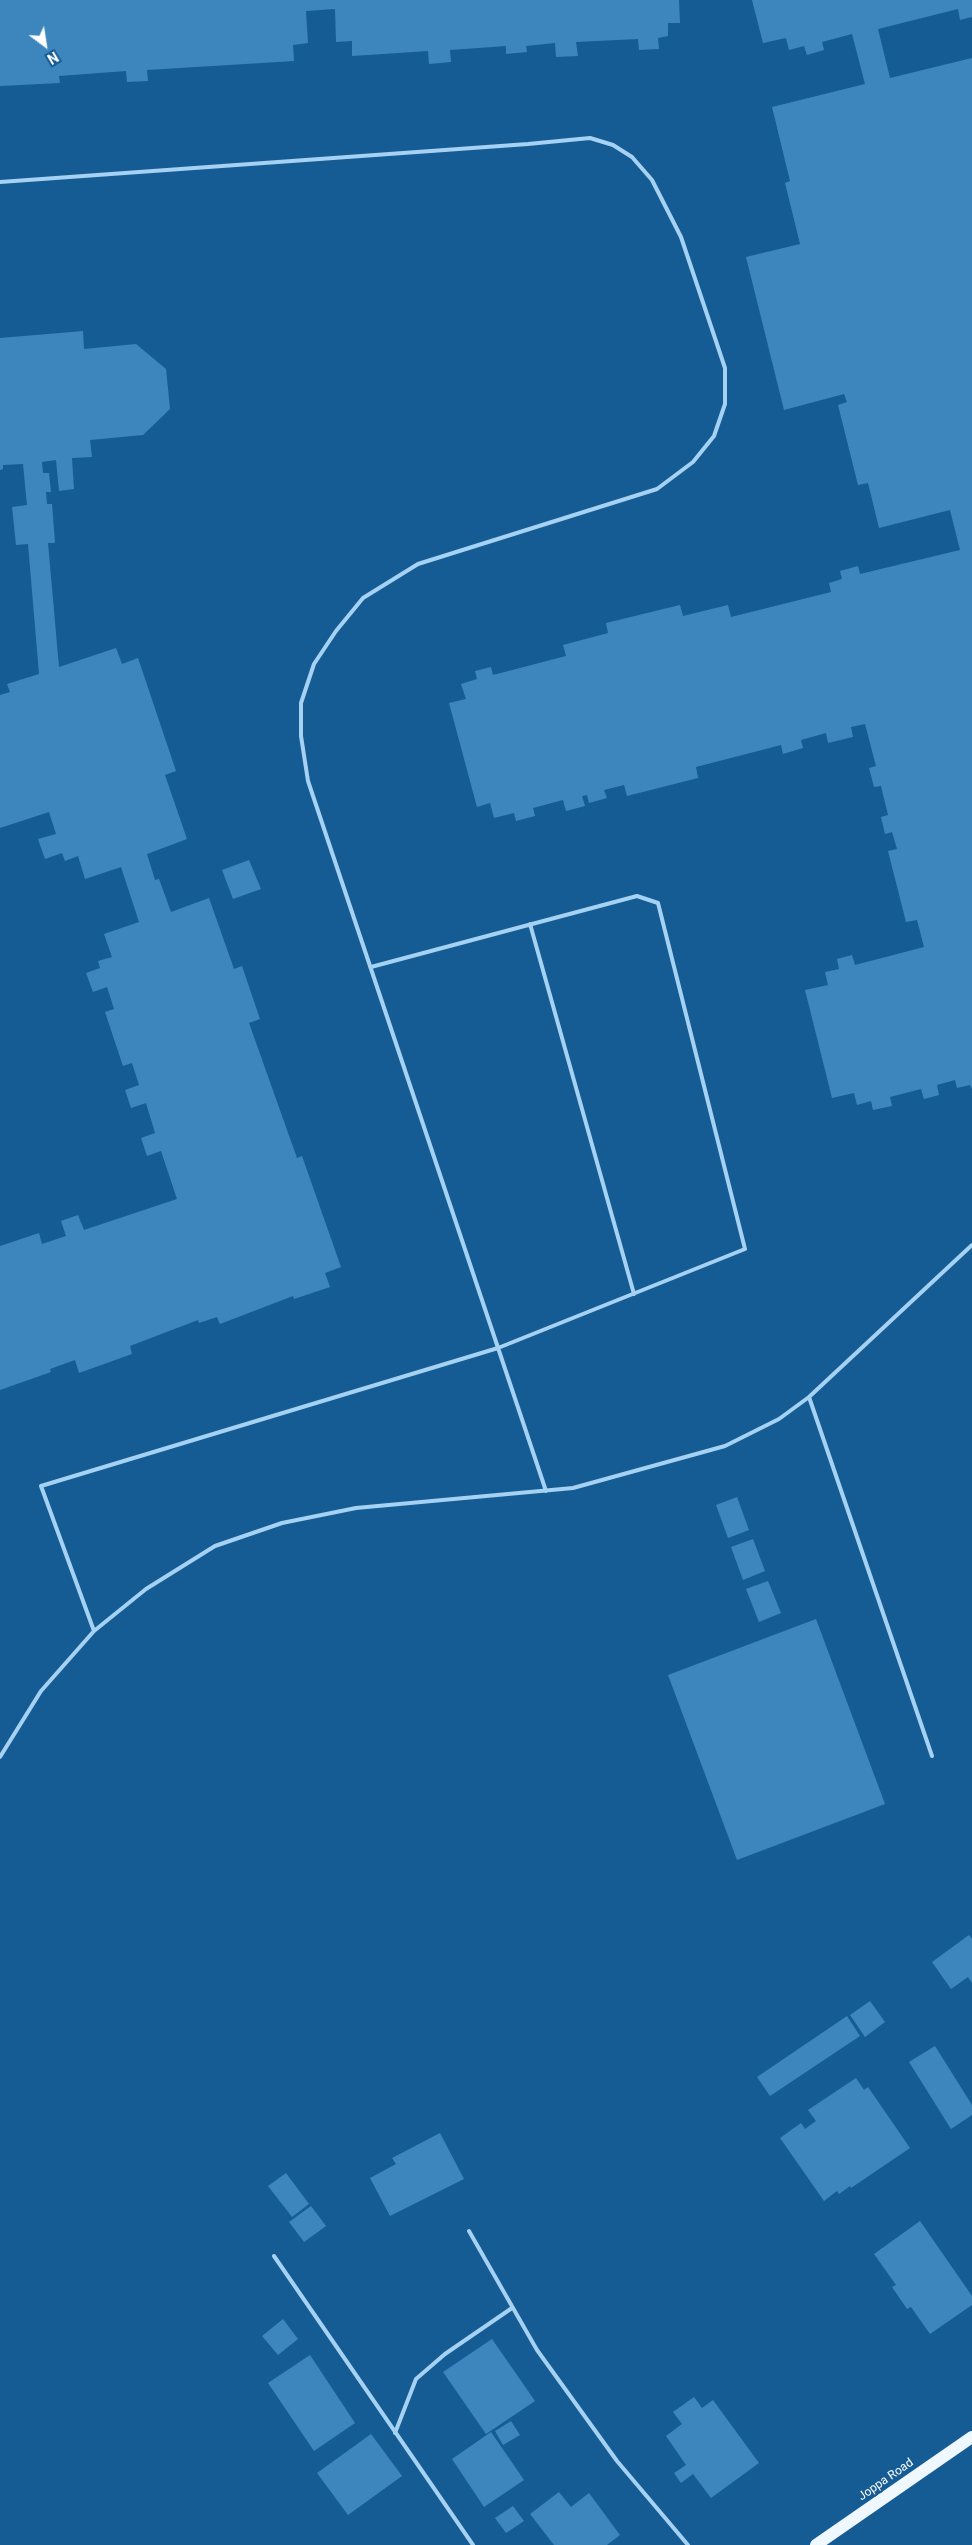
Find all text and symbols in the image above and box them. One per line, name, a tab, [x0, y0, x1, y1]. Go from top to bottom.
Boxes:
north arrow	[20, 20, 70, 70]
text: N	[44, 48, 61, 67]
street label: Joppa Road	[856, 2456, 916, 2504]

